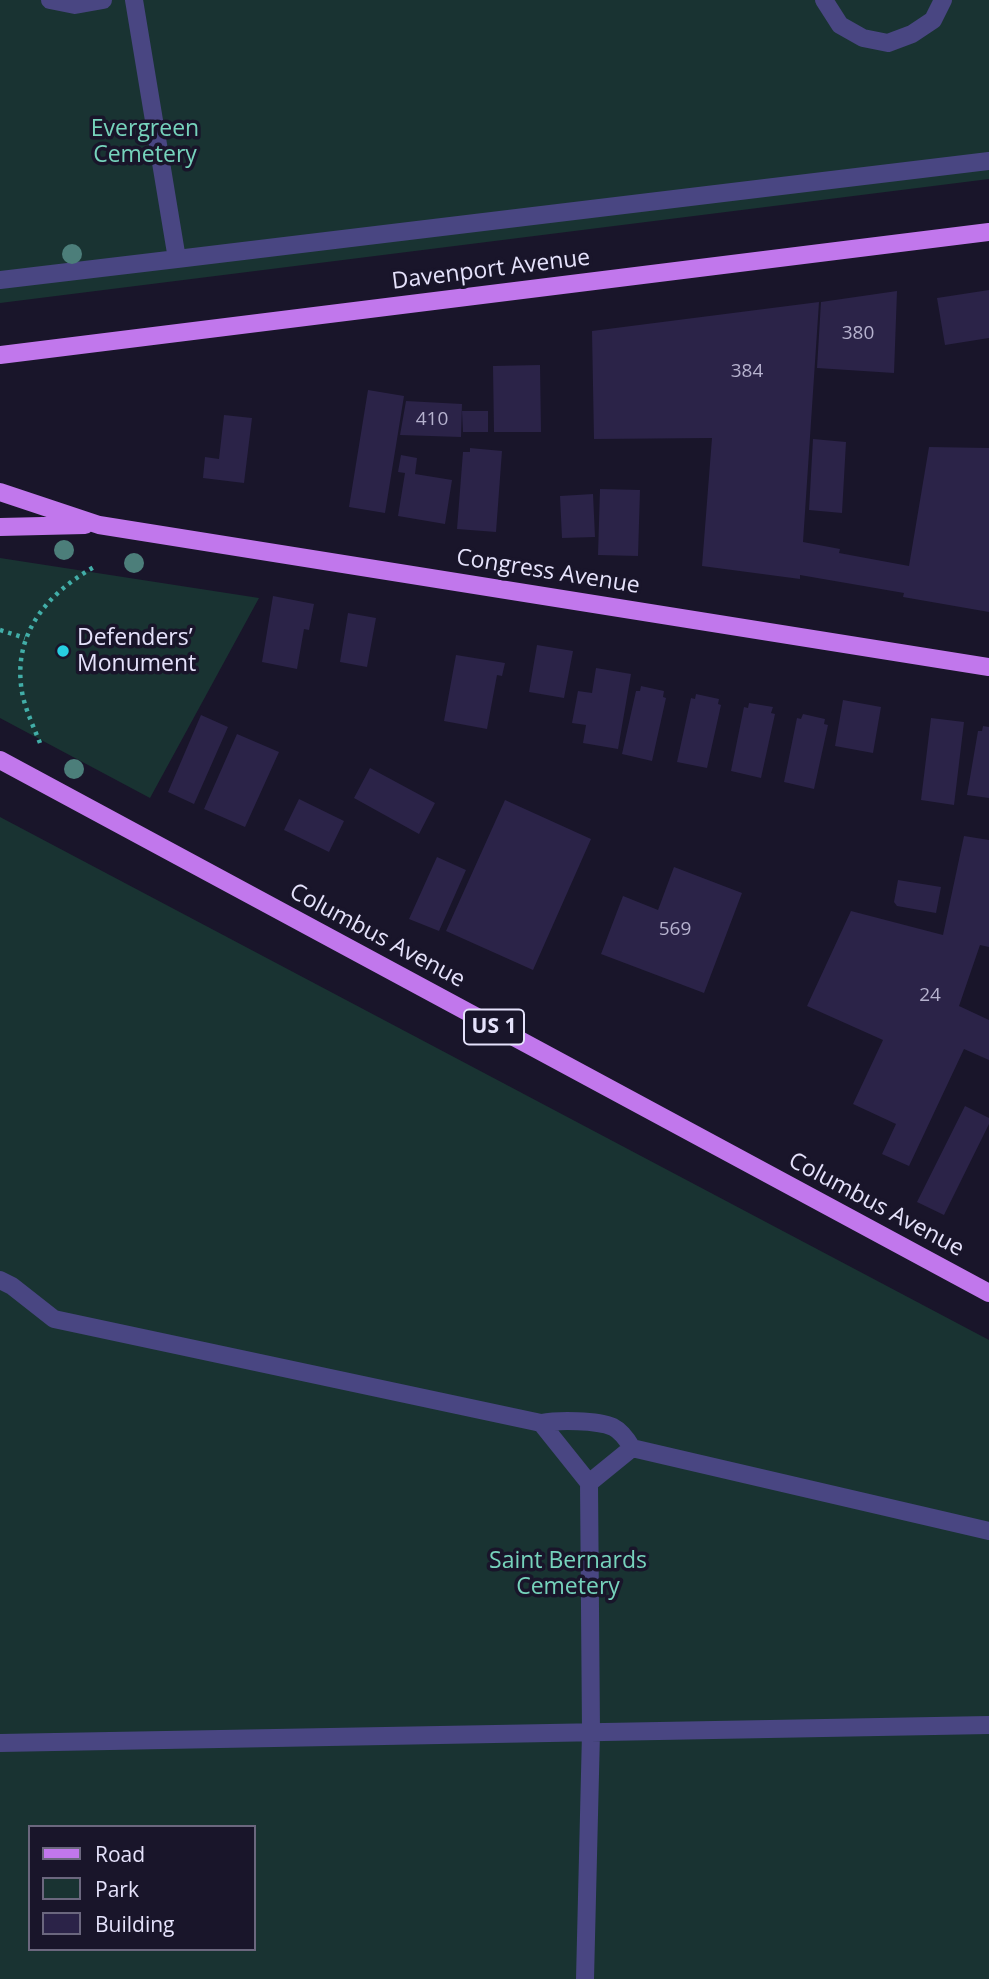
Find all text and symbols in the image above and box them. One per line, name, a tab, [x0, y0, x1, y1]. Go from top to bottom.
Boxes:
park label: Evergreen Cemetery	[91, 115, 199, 169]
street label: Davenport Avenue	[390, 244, 592, 296]
house number: 380	[842, 323, 874, 345]
house number: 384	[731, 361, 763, 383]
house number: 410	[416, 409, 448, 431]
street label: Congress Avenue	[454, 544, 642, 600]
place label: Defenders’ Monument	[77, 624, 196, 678]
marker: Defenders’ Monument	[55, 643, 71, 659]
street label: Columbus Avenue	[285, 878, 469, 994]
house number: 569	[659, 919, 691, 941]
house number: 24	[919, 985, 941, 1007]
road number: US 1	[464, 1010, 524, 1044]
street label: Columbus Avenue	[784, 1147, 968, 1263]
park label: Saint Bernards Cemetery	[489, 1547, 647, 1601]
legend	[28, 1825, 256, 1951]
text: Road	[95, 1840, 145, 1868]
text: Park	[95, 1875, 139, 1903]
text: Building	[95, 1910, 174, 1938]

